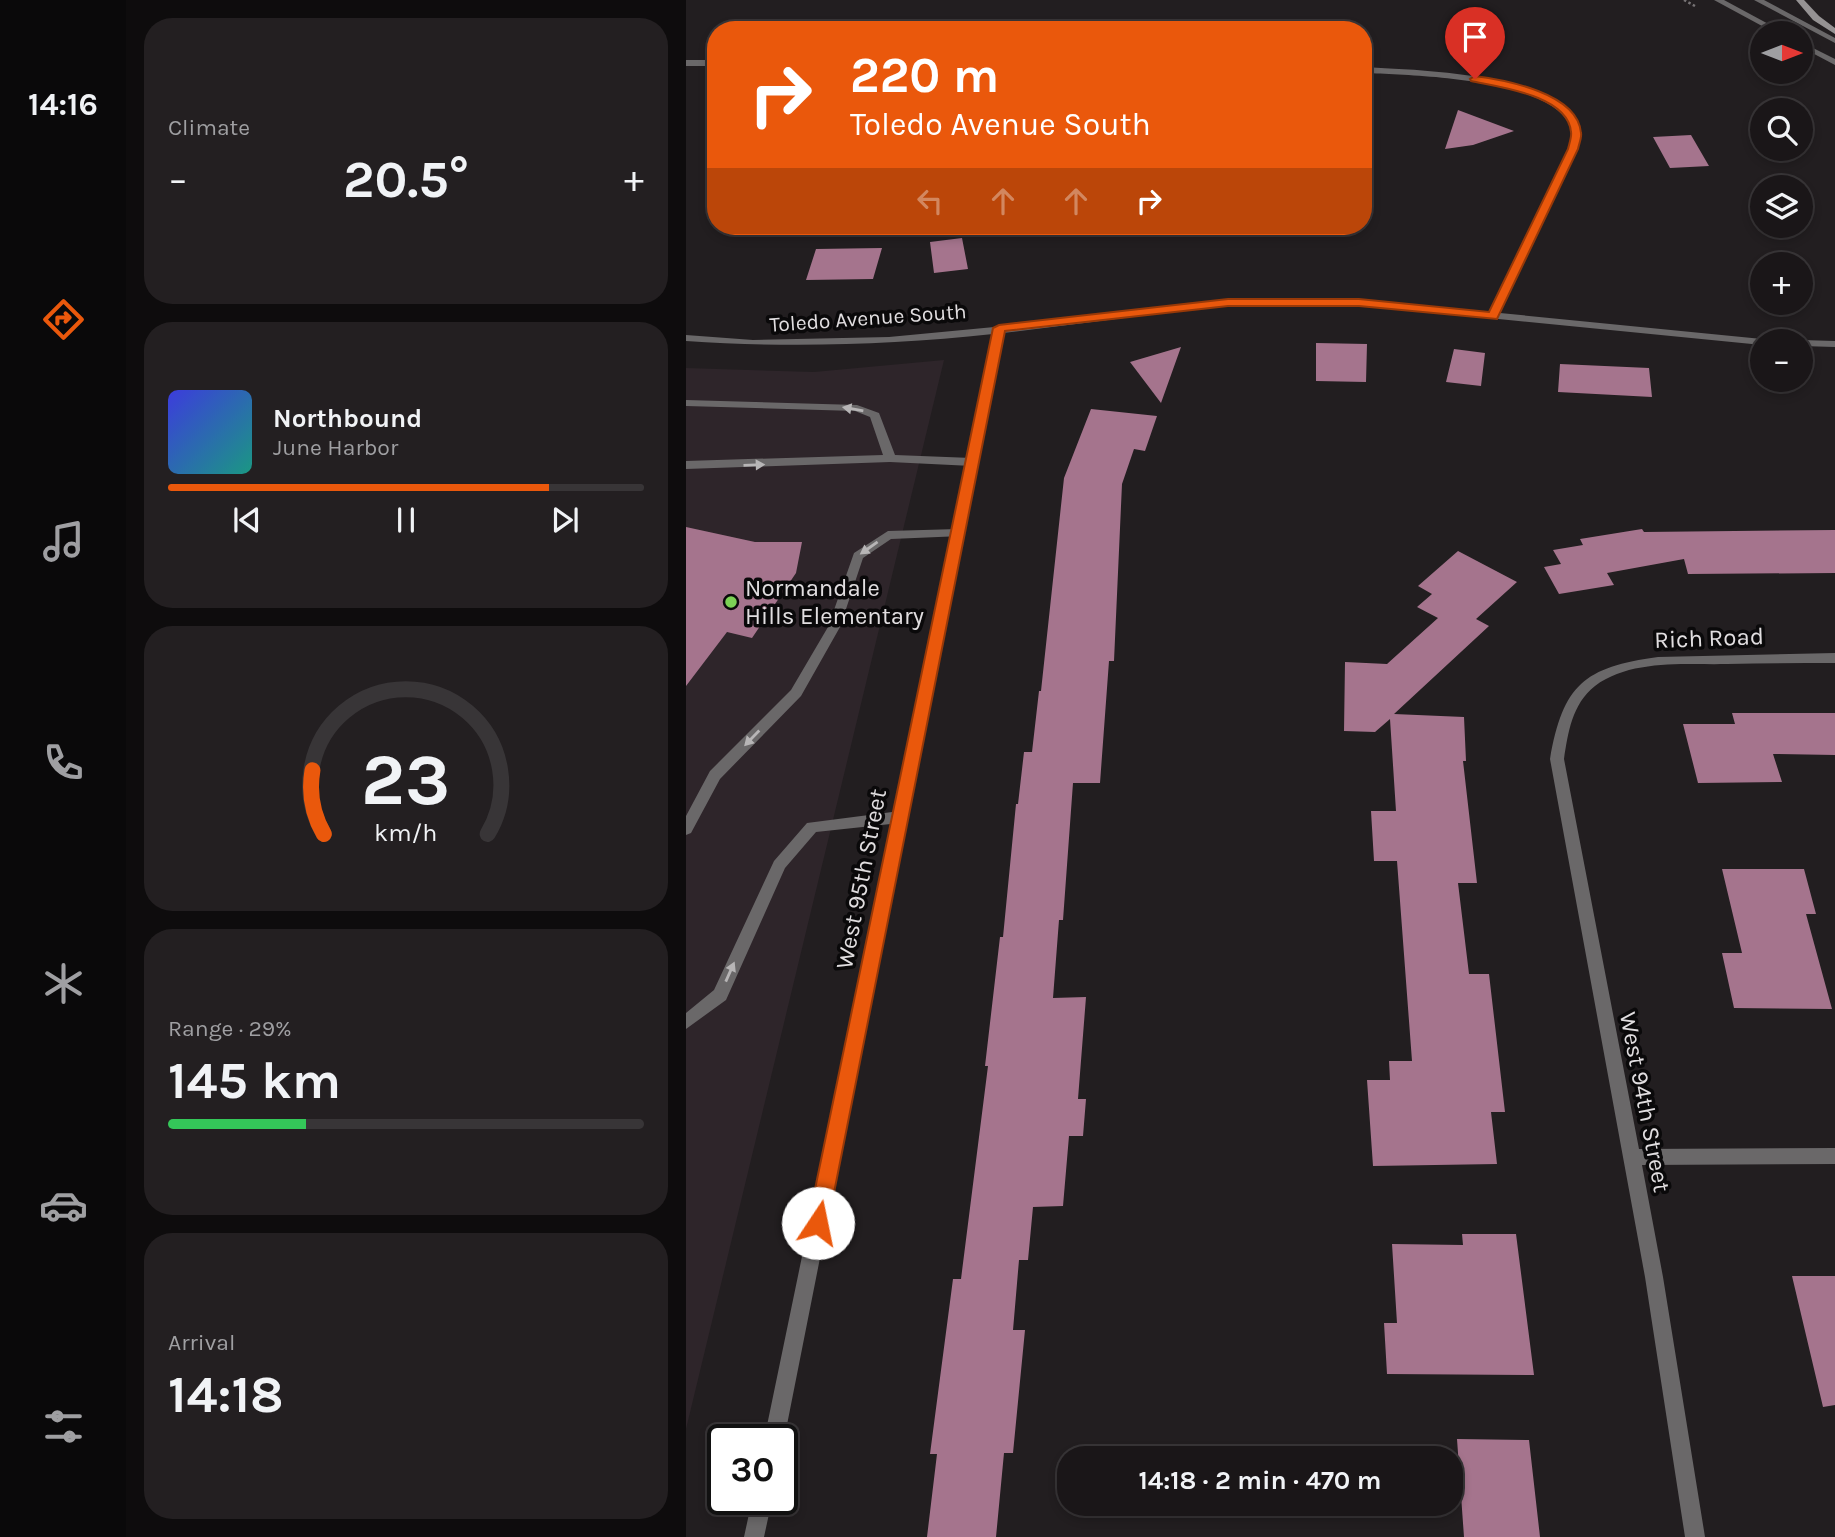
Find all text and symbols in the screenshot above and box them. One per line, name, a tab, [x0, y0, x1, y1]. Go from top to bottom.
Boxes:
pin	[1445, 7, 1505, 79]
icon: arrive	[1456, 18, 1494, 56]
north arrow	[1750, 21, 1813, 84]
map controls	[1750, 21, 1813, 392]
text: 220 m	[850, 47, 999, 104]
icon: right	[735, 49, 826, 140]
text: 14:16	[28, 86, 98, 123]
button: search	[1750, 98, 1813, 161]
text: Toledo Avenue South	[850, 106, 1151, 143]
text: Climate	[168, 114, 250, 141]
text: 20.5°	[343, 149, 469, 210]
text: −	[168, 157, 188, 202]
text: +	[624, 157, 644, 202]
button: layers	[1750, 175, 1813, 238]
icon: left	[911, 182, 949, 220]
icon: ahead	[984, 182, 1022, 220]
icon: ahead	[1057, 182, 1095, 220]
icon: right	[1130, 182, 1168, 220]
button: +	[1750, 252, 1813, 315]
icon: directions	[39, 295, 88, 344]
street label: Toledo Avenue South	[769, 299, 967, 337]
button: −	[1750, 329, 1813, 392]
text: Northbound	[273, 403, 422, 434]
one-way arrow	[842, 403, 864, 414]
text: June Harbor	[273, 434, 398, 461]
one-way arrow	[743, 459, 765, 470]
icon: previous	[228, 501, 266, 539]
icon: pause	[387, 501, 425, 539]
icon: next	[546, 501, 584, 539]
icon: music	[39, 517, 88, 566]
one-way arrow	[860, 541, 878, 555]
place label: Normandale Hills Elementary	[745, 574, 924, 630]
marker: Normandale Hills Elementary	[723, 594, 739, 610]
street label: Rich Road	[1654, 622, 1764, 654]
one-way arrow	[744, 729, 760, 746]
icon: phone	[39, 738, 88, 787]
text: 23	[361, 738, 451, 823]
street label: West 95th Street	[830, 787, 892, 971]
text: km/h	[374, 818, 438, 847]
icon: climate	[39, 959, 88, 1008]
one-way arrow	[725, 962, 736, 983]
street label: West 94th Street	[1614, 1010, 1676, 1194]
text: Range · 29%	[168, 1015, 292, 1042]
text: 145 km	[168, 1050, 341, 1111]
icon: car	[39, 1181, 88, 1230]
position arrow	[781, 1186, 855, 1260]
text: Arrival	[168, 1329, 235, 1356]
text: 14:18	[168, 1364, 284, 1425]
icon: filters	[39, 1402, 88, 1451]
speed limit sign: 30	[707, 1424, 798, 1515]
text: 14:18 · 2 min · 470 m	[1138, 1465, 1382, 1496]

